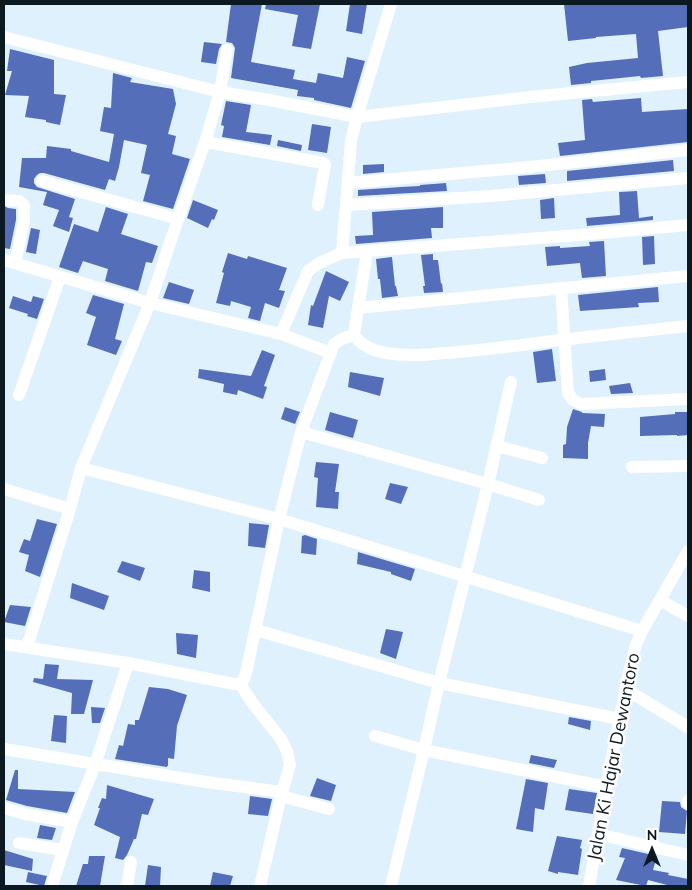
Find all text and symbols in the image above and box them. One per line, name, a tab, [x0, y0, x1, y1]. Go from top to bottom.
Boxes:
street label: Jalan Ki Hajar Dewantoro	[583, 651, 645, 863]
north arrow	[627, 825, 677, 875]
text: N	[647, 826, 657, 844]

